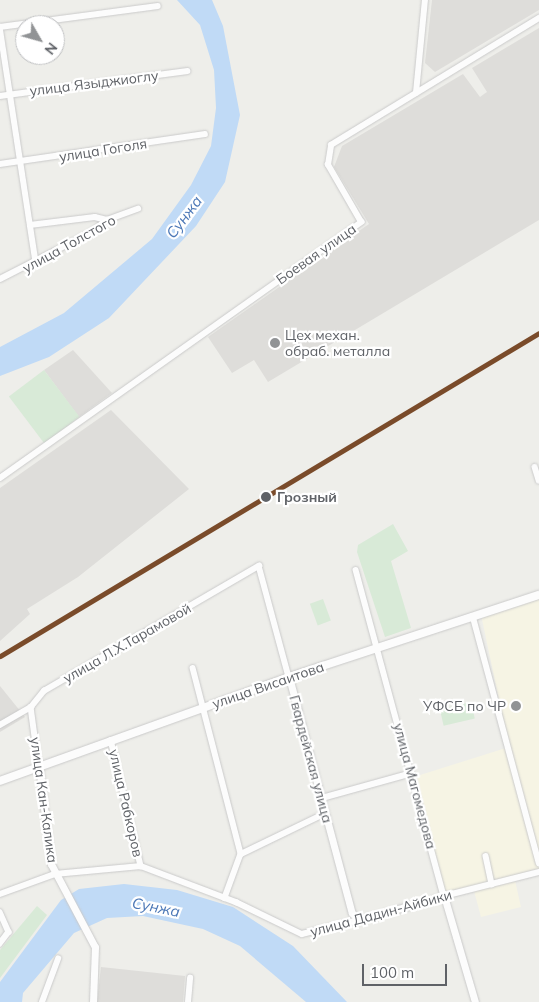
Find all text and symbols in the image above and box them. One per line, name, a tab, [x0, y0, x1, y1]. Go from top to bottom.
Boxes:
north arrow	[15, 15, 65, 65]
text: N	[41, 39, 61, 58]
street label: улица Языджиоглу	[29, 67, 159, 99]
street label: улица Гоголя	[58, 135, 148, 165]
water label: Сунжа	[162, 192, 206, 242]
street label: улица Толстого	[19, 211, 119, 277]
street label: Боевая улица	[273, 220, 359, 288]
place label: Цех механ. обраб. металла	[285, 327, 390, 360]
marker: Цех механ. обраб. металла	[269, 337, 281, 349]
place label: Грозный	[277, 489, 337, 505]
marker: Грозный	[259, 490, 273, 504]
street label: улица Л.Х.Тарамовой	[60, 599, 194, 687]
street label: улица Висаитова	[210, 658, 326, 712]
street label: Гвардейская улица	[286, 693, 336, 825]
place label: УФСБ по ЧР	[423, 698, 506, 714]
marker: УФСБ по ЧР	[510, 700, 522, 712]
street label: улица Магомедова	[390, 721, 440, 851]
street label: улица Кан-Калика	[27, 736, 61, 864]
street label: улица Рабкоров	[105, 747, 147, 859]
street label: улица Дадин-Айбики	[308, 886, 454, 940]
water label: Сунжа	[131, 894, 181, 920]
scale bar	[364, 954, 449, 986]
text: 100 m	[370, 963, 414, 982]

